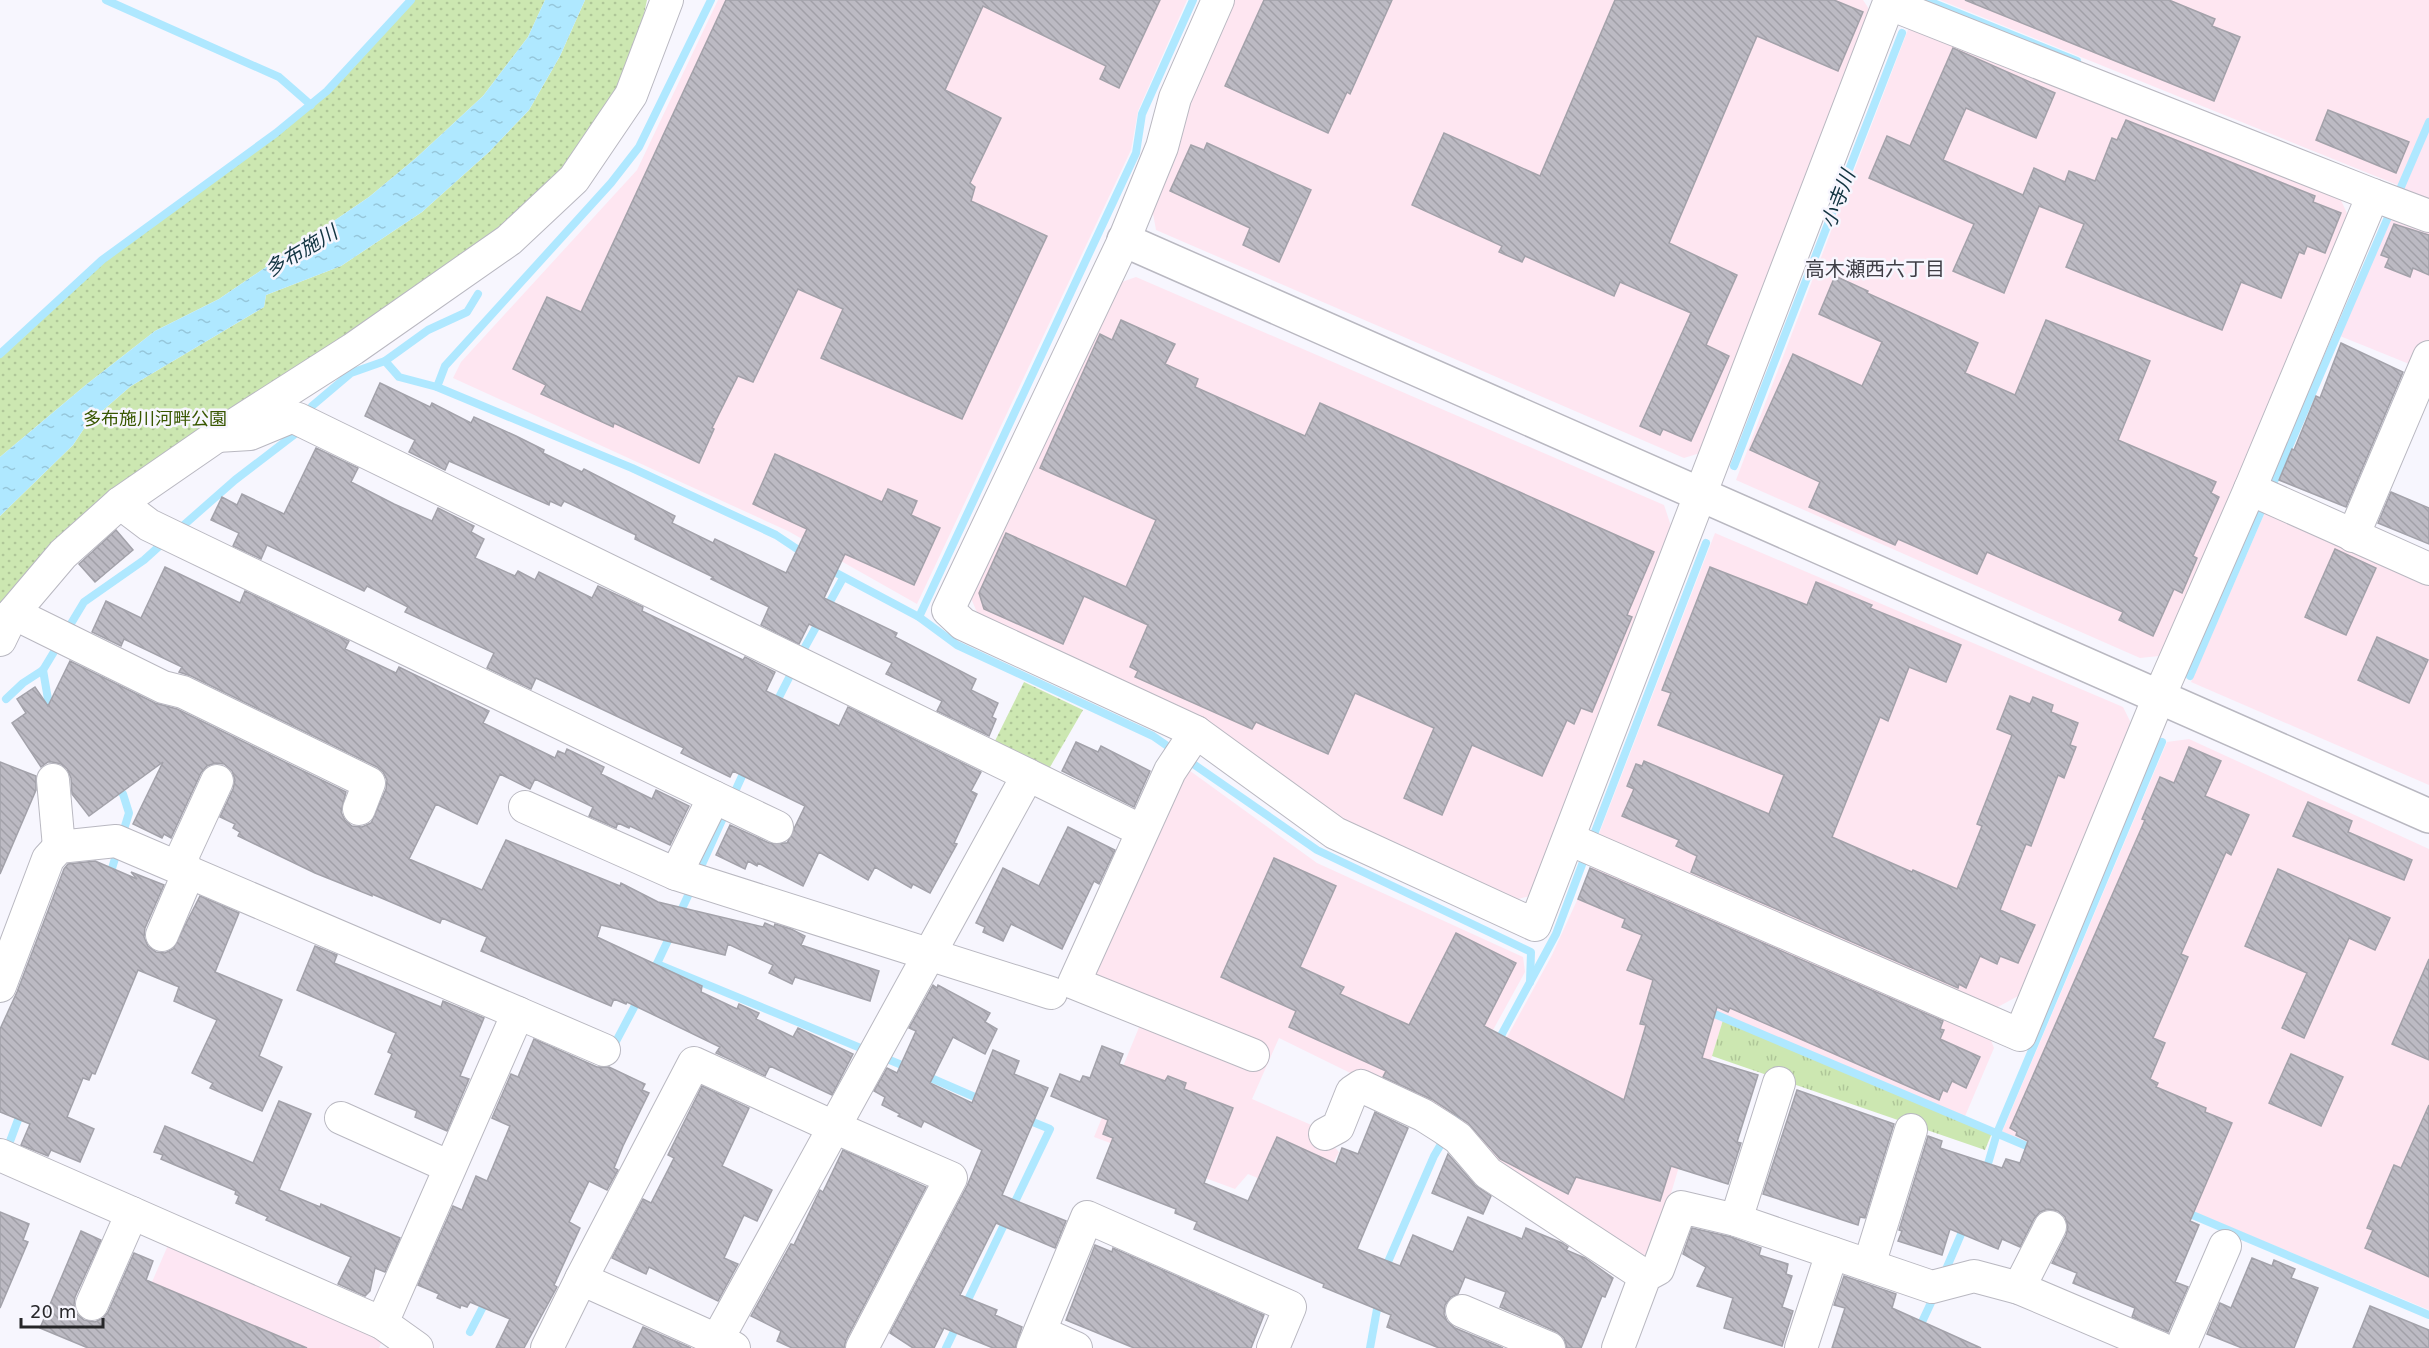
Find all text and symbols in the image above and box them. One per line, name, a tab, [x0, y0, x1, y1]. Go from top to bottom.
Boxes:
water label: 小寺川	[1816, 165, 1861, 231]
water label: 多布施川	[261, 219, 343, 282]
district label: 高木瀬西六丁目	[1805, 257, 1945, 281]
park label: 多布施川河畔公園	[83, 408, 227, 429]
scale bar	[21, 1291, 104, 1329]
text: 20 m	[30, 1301, 76, 1322]

